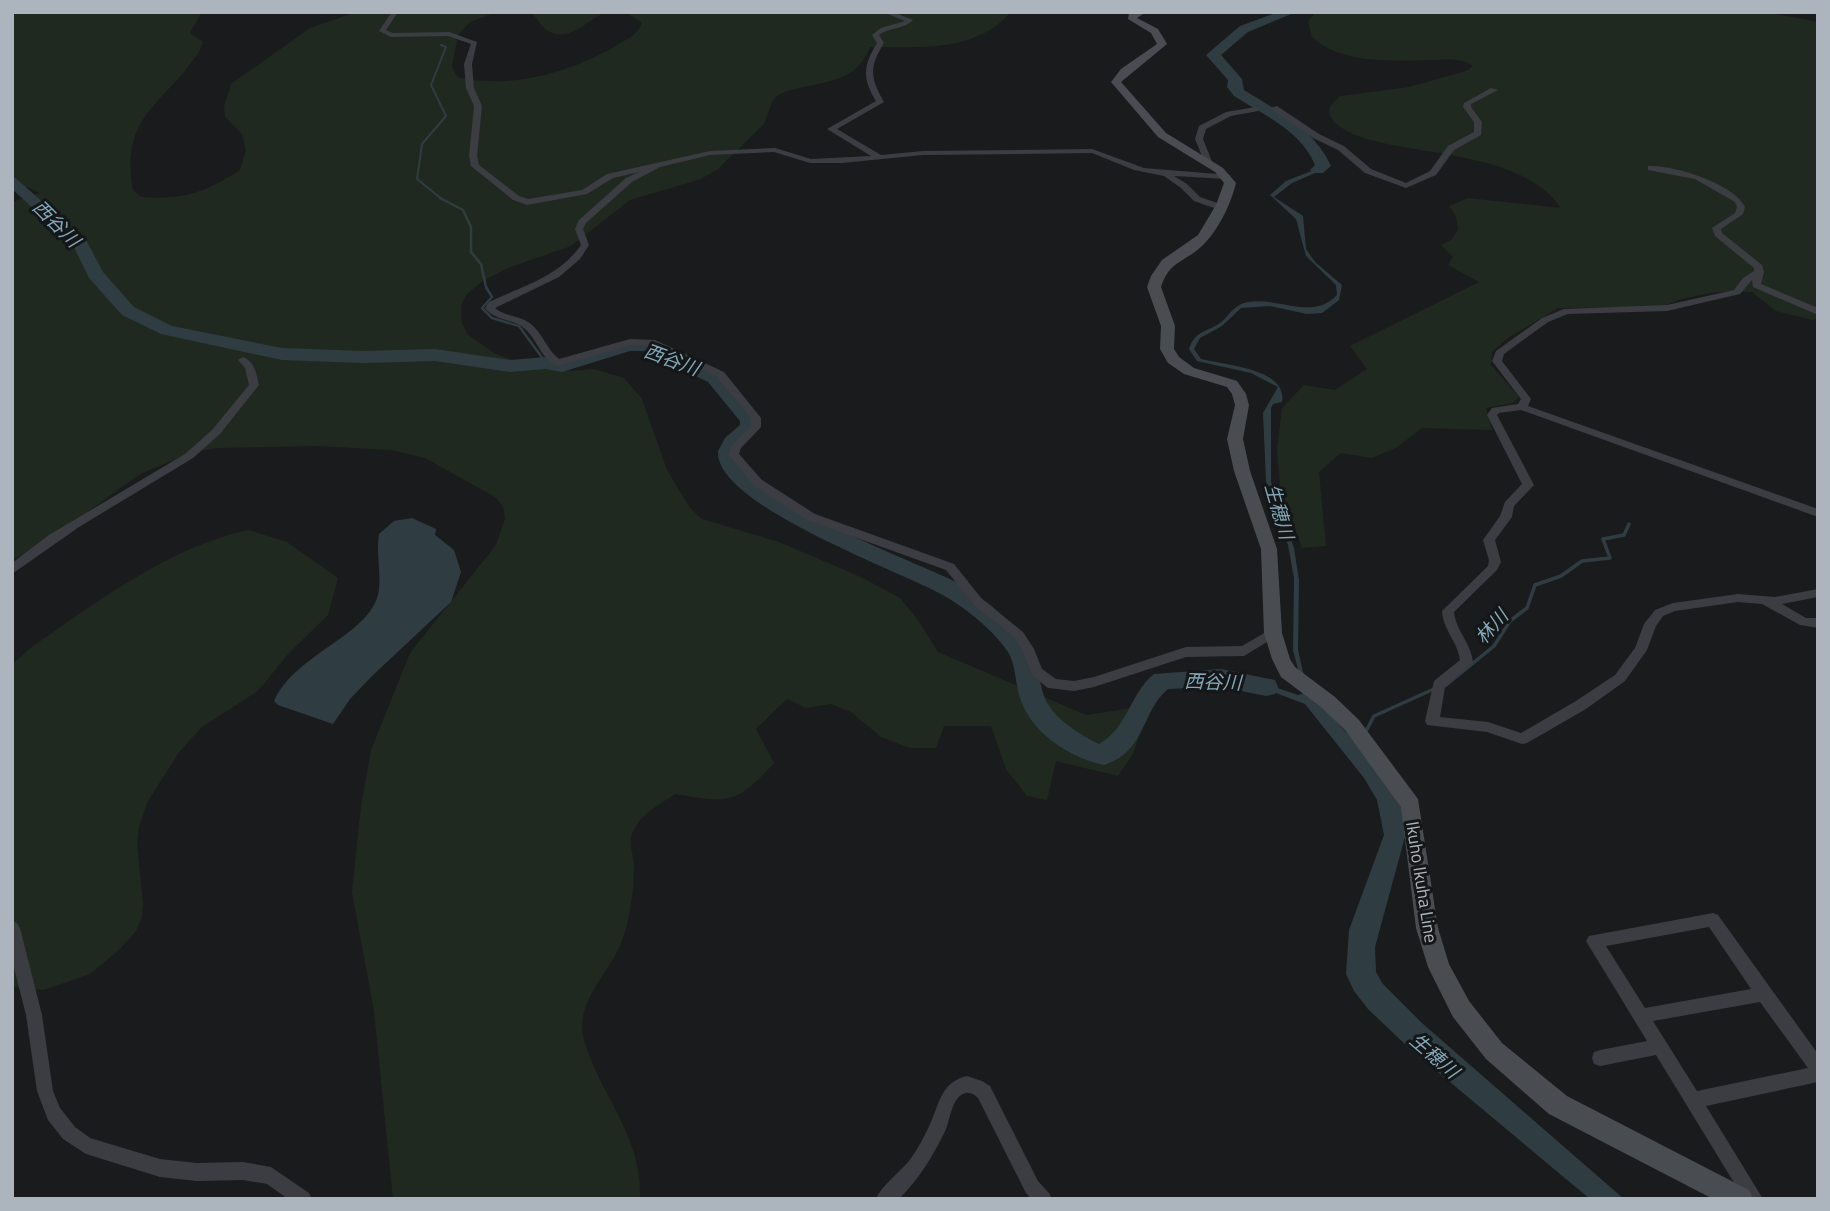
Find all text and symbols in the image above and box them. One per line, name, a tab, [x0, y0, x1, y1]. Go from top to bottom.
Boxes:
water label: 西谷川	[27, 193, 89, 255]
water label: 西谷川	[640, 336, 706, 383]
water label: 生穂川	[1258, 480, 1302, 544]
water label: 林川	[1468, 601, 1516, 650]
water label: 西谷川	[1184, 666, 1244, 697]
street label: Ikuho Ikuha Line	[1399, 819, 1445, 945]
water label: 生穂川	[1404, 1025, 1468, 1086]

